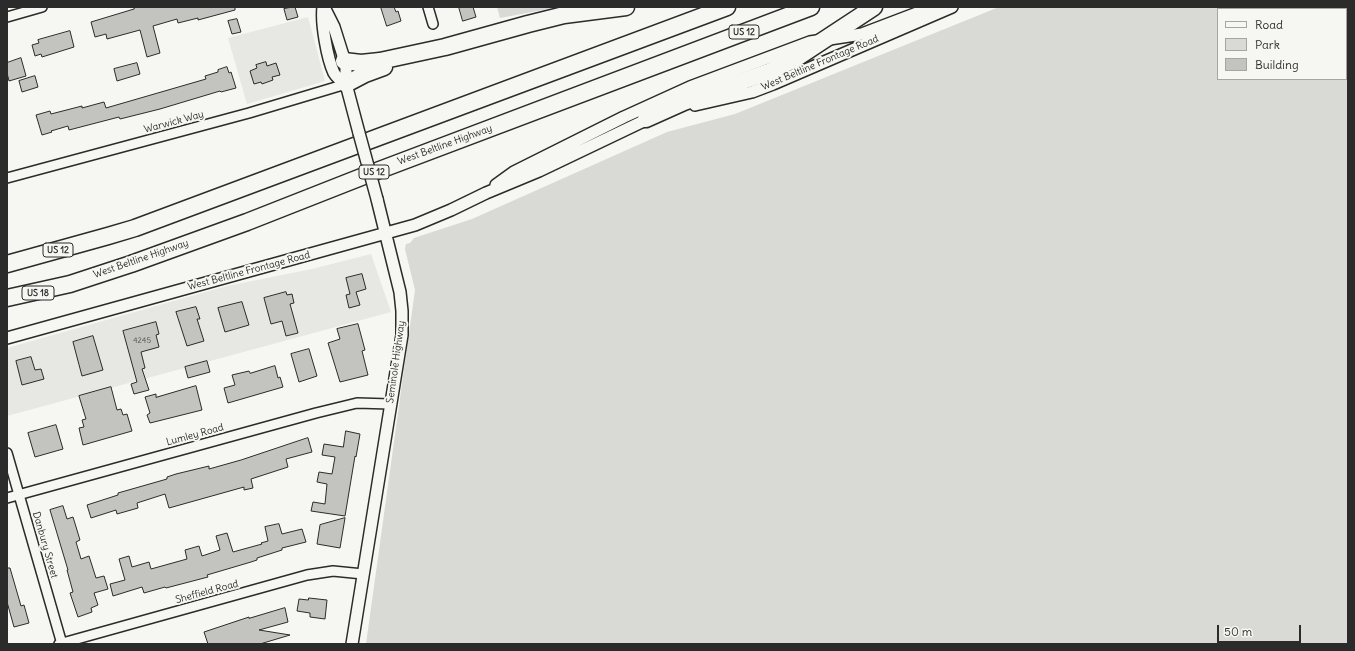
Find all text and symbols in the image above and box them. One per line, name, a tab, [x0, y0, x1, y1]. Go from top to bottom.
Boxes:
legend	[1217, 8, 1347, 80]
text: Road	[1255, 17, 1283, 32]
road number: US 12	[729, 25, 759, 39]
street label: West Beltline Frontage Road	[759, 33, 881, 93]
text: Park	[1255, 37, 1280, 52]
text: Building	[1255, 57, 1299, 72]
street label: Warwick Way	[143, 108, 205, 136]
street label: West Beltline Highway	[396, 122, 494, 168]
road number: US 12	[359, 165, 389, 179]
street label: West Beltline Highway	[92, 237, 190, 281]
road number: US 12	[43, 243, 73, 257]
street label: West Beltline Frontage Road	[186, 249, 312, 293]
road number: US 18	[22, 286, 54, 300]
street label: Seminole Highway	[384, 320, 408, 404]
house number: 4245	[133, 336, 151, 346]
street label: Lumley Road	[165, 422, 225, 448]
street label: Danbury Street	[30, 510, 60, 580]
street label: Sheffield Road	[174, 578, 240, 606]
scale bar	[1219, 617, 1303, 643]
text: 50 m	[1224, 624, 1252, 639]

